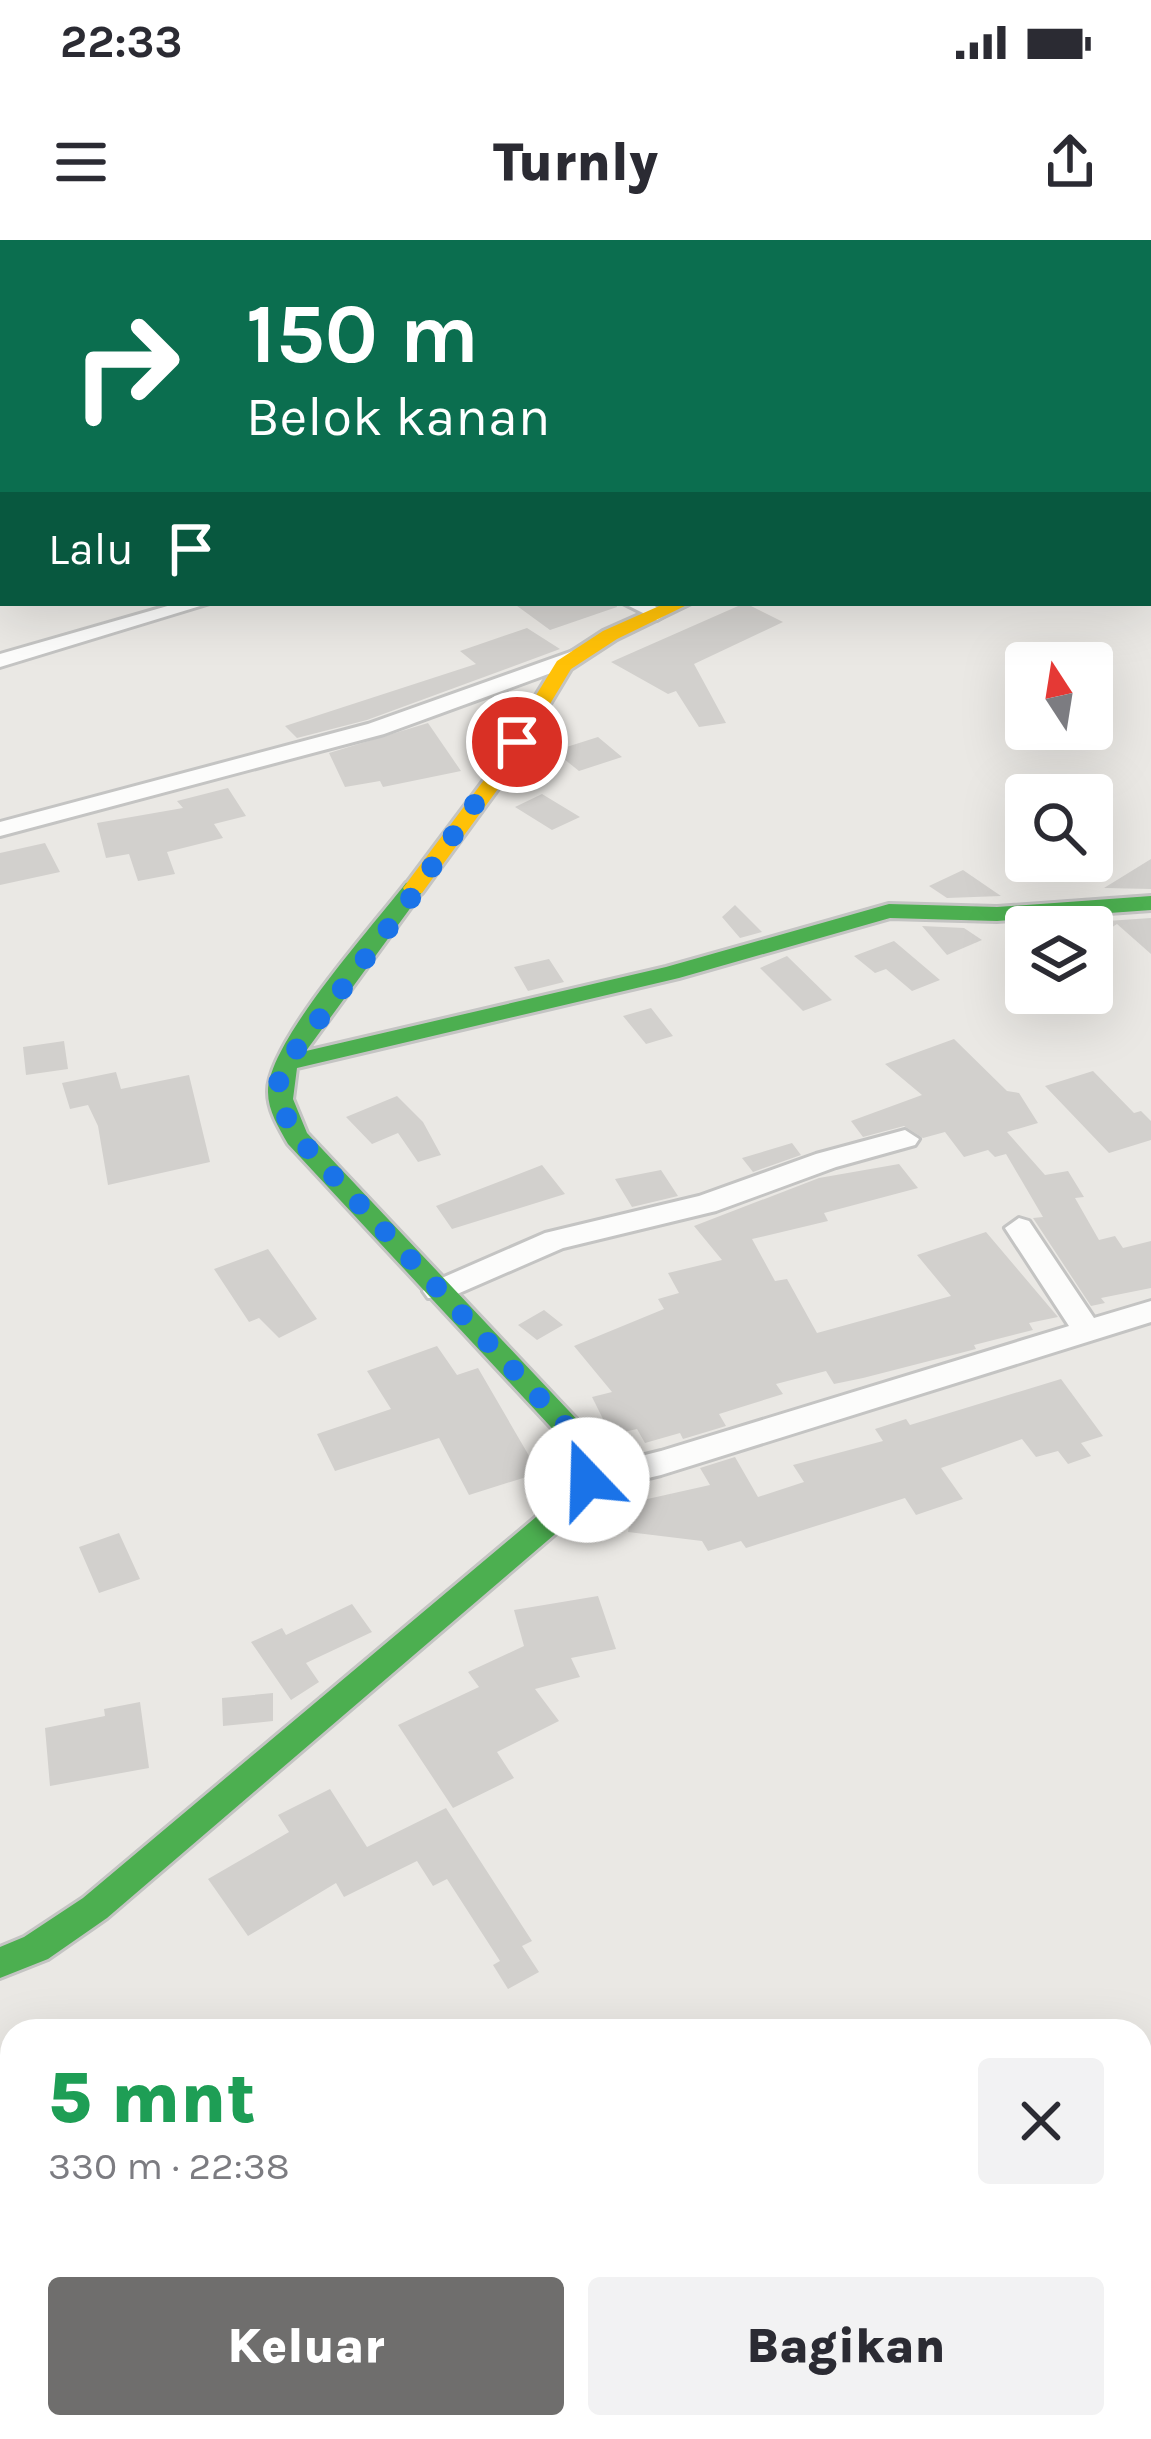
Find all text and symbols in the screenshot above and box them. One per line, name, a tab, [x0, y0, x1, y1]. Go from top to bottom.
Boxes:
text: 22:33	[60, 16, 183, 68]
icon: menu	[48, 129, 114, 195]
icon: share	[1037, 129, 1103, 195]
text: Turnly	[493, 130, 658, 194]
text: 150 m	[246, 285, 479, 383]
icon: right	[48, 288, 204, 444]
text: Belok kanan	[246, 385, 550, 449]
icon: arrive	[158, 516, 224, 582]
text: Lalu	[48, 523, 134, 575]
north arrow	[1005, 642, 1113, 750]
map controls	[1005, 642, 1113, 1014]
pin	[466, 691, 568, 793]
icon: arrive	[484, 709, 550, 775]
button: search	[1005, 774, 1113, 882]
button: layers	[1005, 906, 1113, 1014]
position arrow	[524, 1417, 650, 1543]
text: 5 mnt	[48, 2056, 256, 2140]
button: close	[978, 2058, 1104, 2184]
text: 330 m · 22:38	[48, 2143, 290, 2189]
button: Keluar	[48, 2277, 564, 2415]
button: Bagikan	[588, 2277, 1104, 2415]

